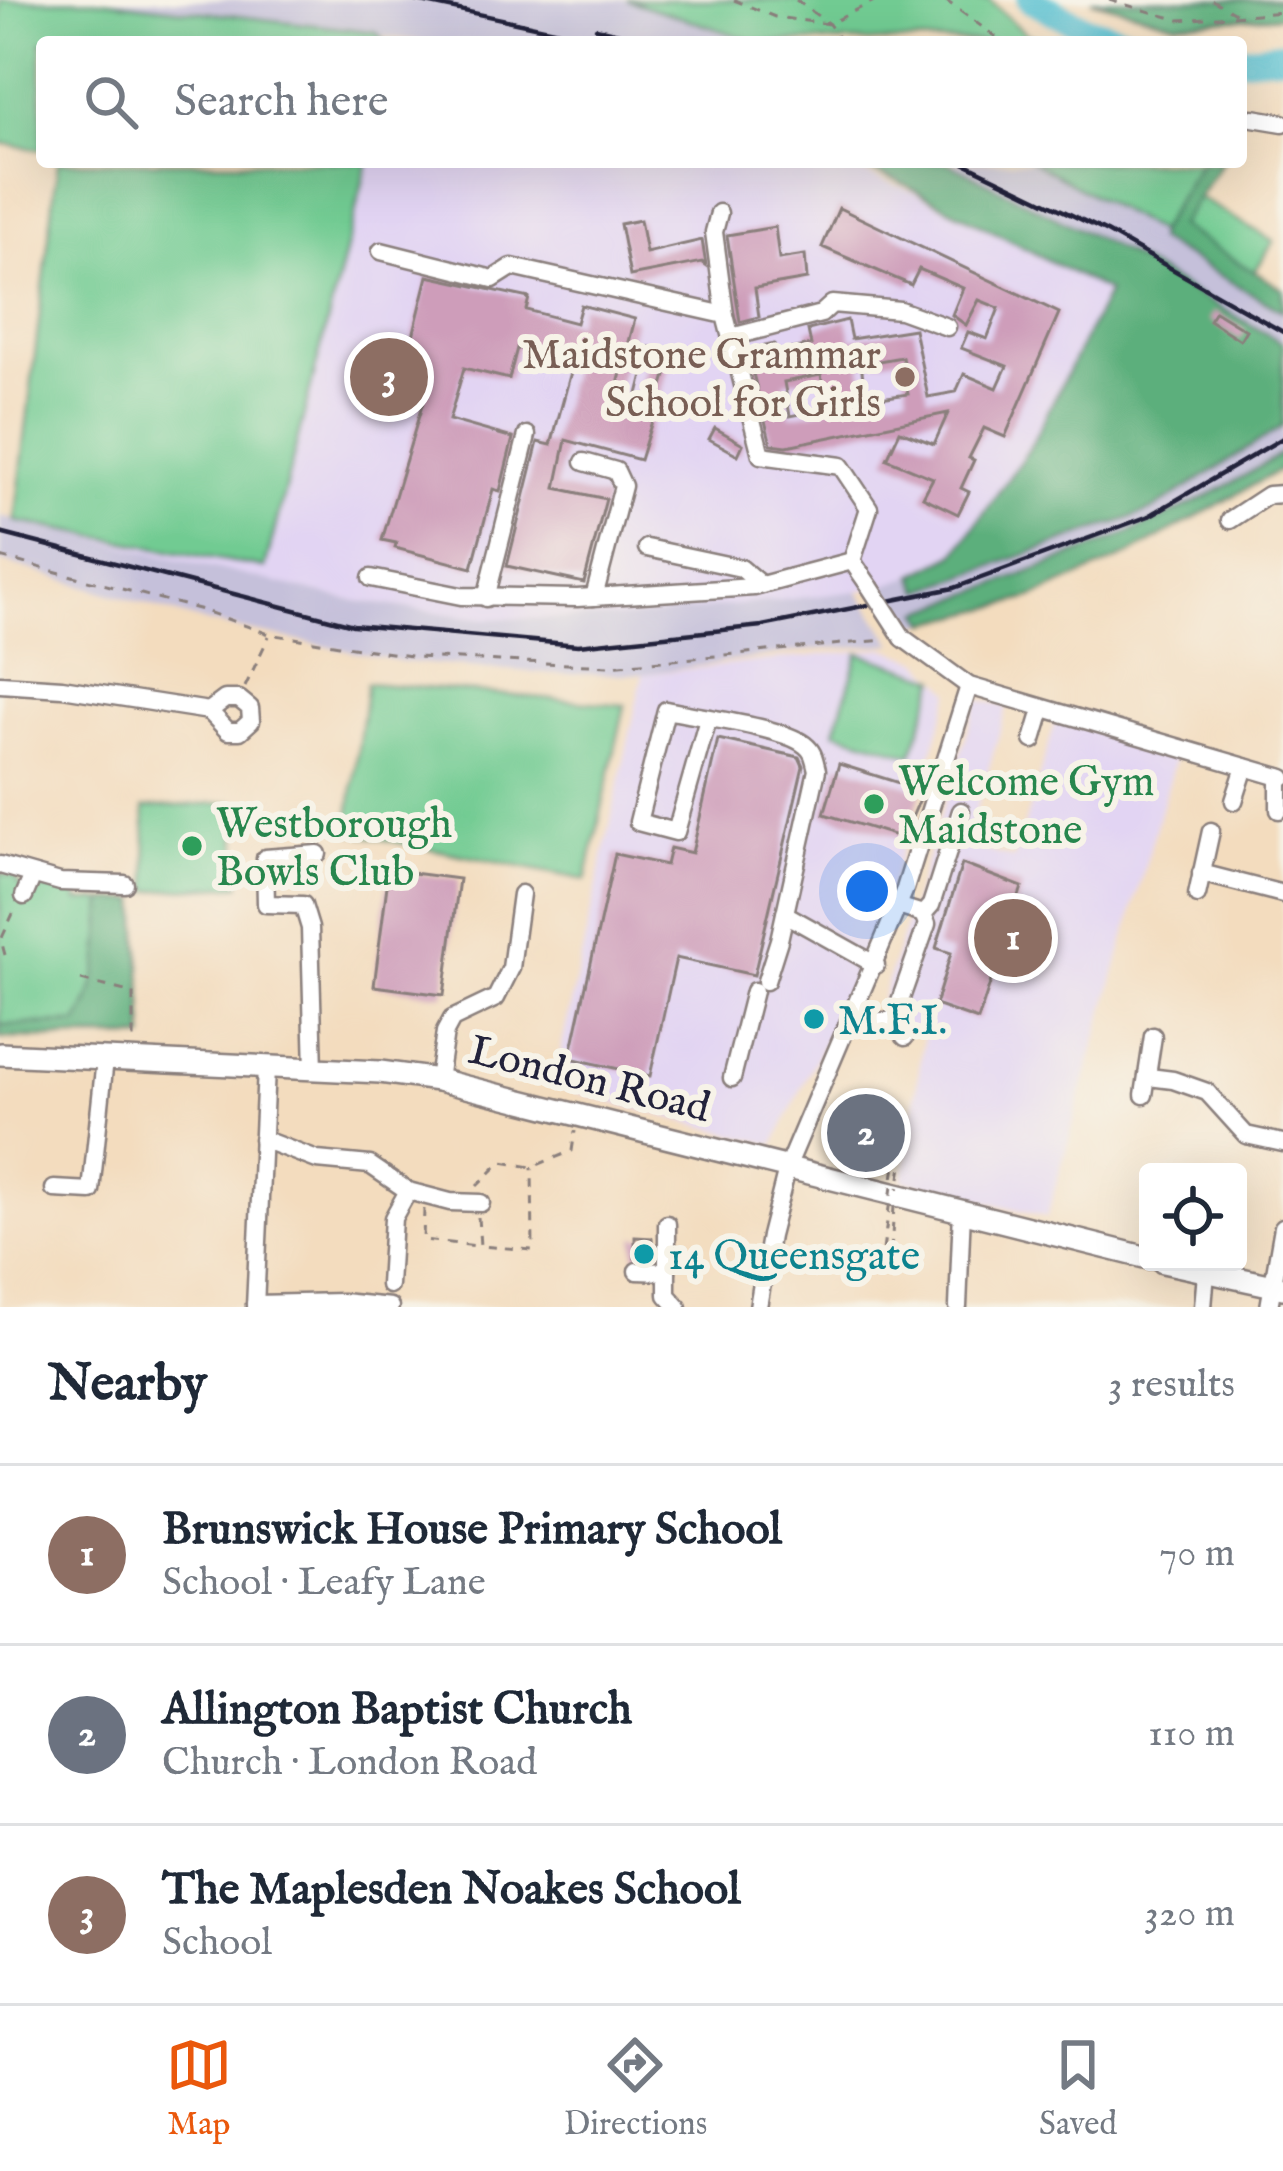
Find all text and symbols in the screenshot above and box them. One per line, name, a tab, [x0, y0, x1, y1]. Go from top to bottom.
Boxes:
search box	[36, 36, 1247, 168]
icon: search	[78, 69, 144, 135]
text: Search here	[174, 74, 388, 131]
place label: Maidstone Grammar School for Girls	[522, 330, 881, 431]
pin: 3	[350, 332, 428, 422]
marker: Maidstone Grammar School for Girls	[892, 364, 918, 390]
place label: Welcome Gym Maidstone	[898, 757, 1155, 858]
marker: Welcome Gym Maidstone	[861, 791, 887, 817]
place label: Westborough Bowls Club	[216, 799, 452, 900]
marker: Westborough Bowls Club	[179, 833, 205, 859]
your location	[837, 861, 897, 921]
pin: 1	[974, 893, 1052, 983]
place label: M.F.I.	[838, 996, 947, 1049]
marker: M.F.I.	[801, 1006, 827, 1032]
street label: London Road	[463, 1025, 716, 1136]
pin: 2	[827, 1088, 905, 1178]
map controls	[1139, 1163, 1247, 1271]
button: locate	[1139, 1163, 1247, 1271]
place label: 14 Queensgate	[668, 1231, 920, 1284]
marker: 14 Queensgate	[631, 1241, 657, 1267]
text: Nearby	[48, 1353, 207, 1418]
text: 3 results	[1108, 1361, 1235, 1410]
text: Brunswick House Primary School	[162, 1502, 782, 1559]
text: 1	[80, 1530, 94, 1579]
text: 70 m	[1159, 1530, 1235, 1579]
text: School · Leafy Lane	[162, 1559, 486, 1608]
text: Allington Baptist Church	[162, 1682, 632, 1739]
text: 2	[78, 1710, 96, 1759]
text: 110 m	[1148, 1710, 1235, 1759]
text: Church · London Road	[162, 1739, 537, 1788]
text: The Maplesden Noakes School	[162, 1862, 741, 1919]
text: 3	[80, 1890, 94, 1939]
text: 320 m	[1144, 1890, 1235, 1939]
text: School	[162, 1919, 272, 1968]
tab: Map	[166, 2032, 232, 2146]
tab: Directions	[564, 2032, 707, 2146]
tab: Saved	[1039, 2032, 1117, 2146]

